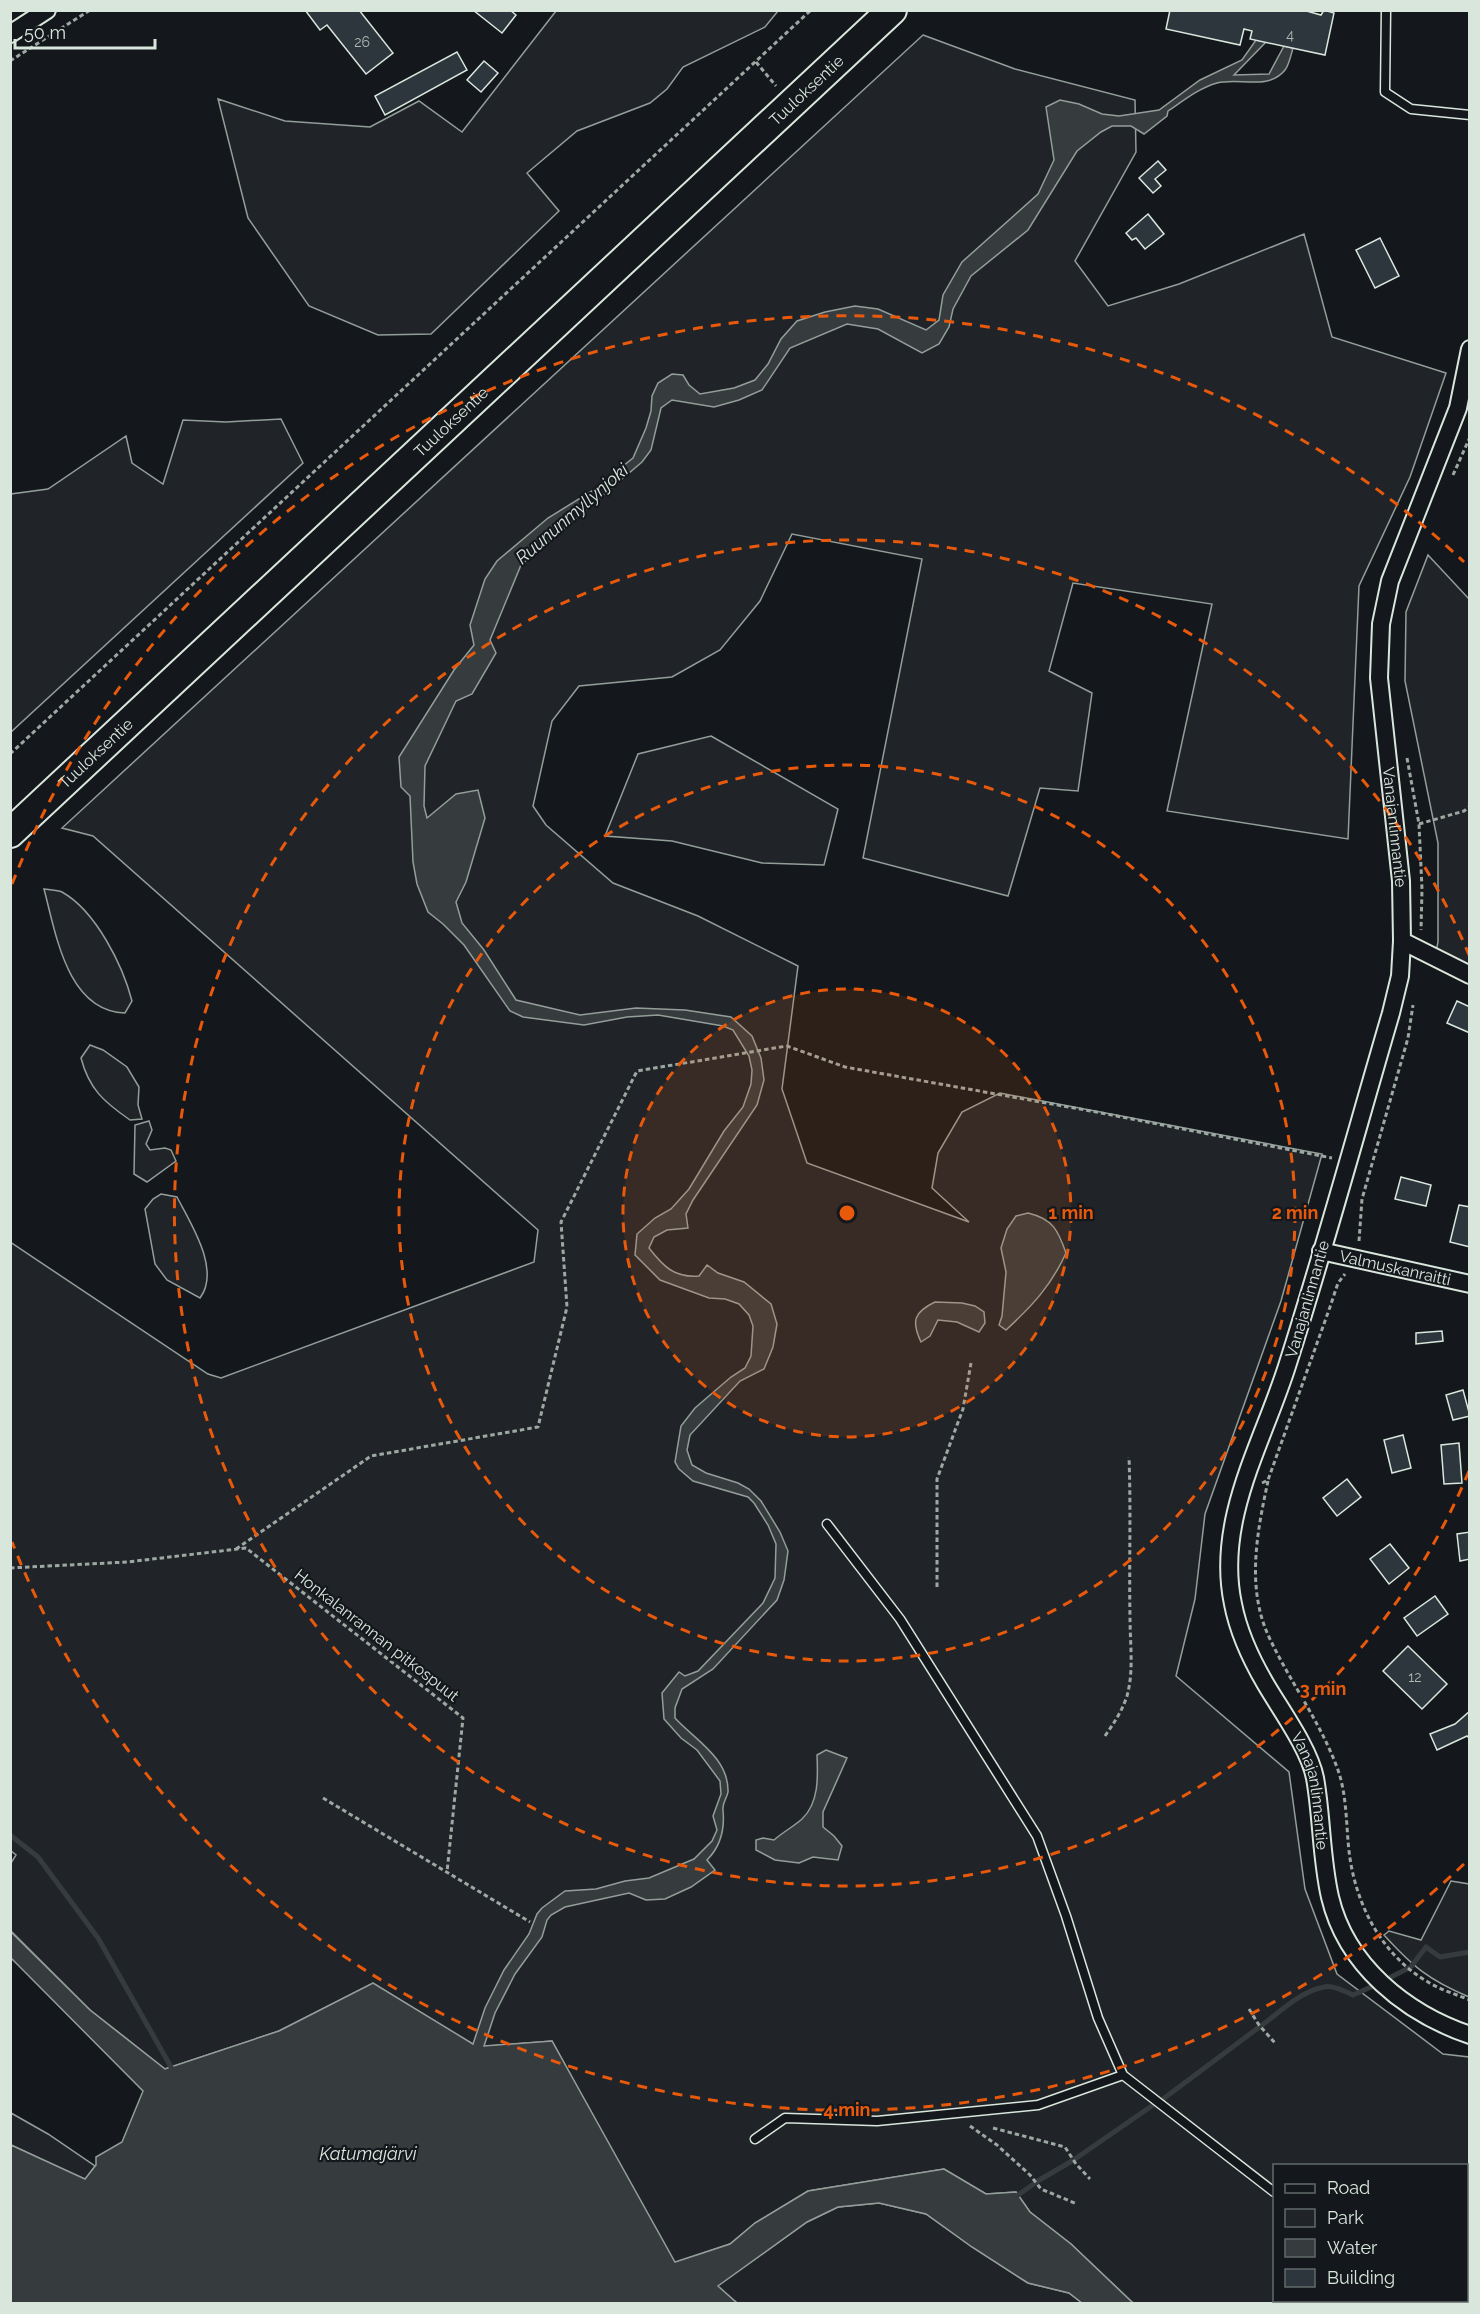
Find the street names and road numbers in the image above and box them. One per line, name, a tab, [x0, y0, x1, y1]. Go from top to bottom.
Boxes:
street label: Tuuloksentie	[766, 51, 848, 130]
street label: Tuuloksentie	[410, 383, 492, 461]
street label: Tuuloksentie	[55, 714, 137, 793]
street label: Vanajanlinnantie	[1379, 766, 1410, 888]
street label: Vanajanlinnantie	[1282, 1238, 1333, 1360]
street label: Valmuskanraitti	[1338, 1246, 1453, 1289]
street label: Honkalanrannan pitkospuut	[291, 1565, 463, 1706]
street label: Vanajanlinnantie	[1287, 1729, 1332, 1851]

